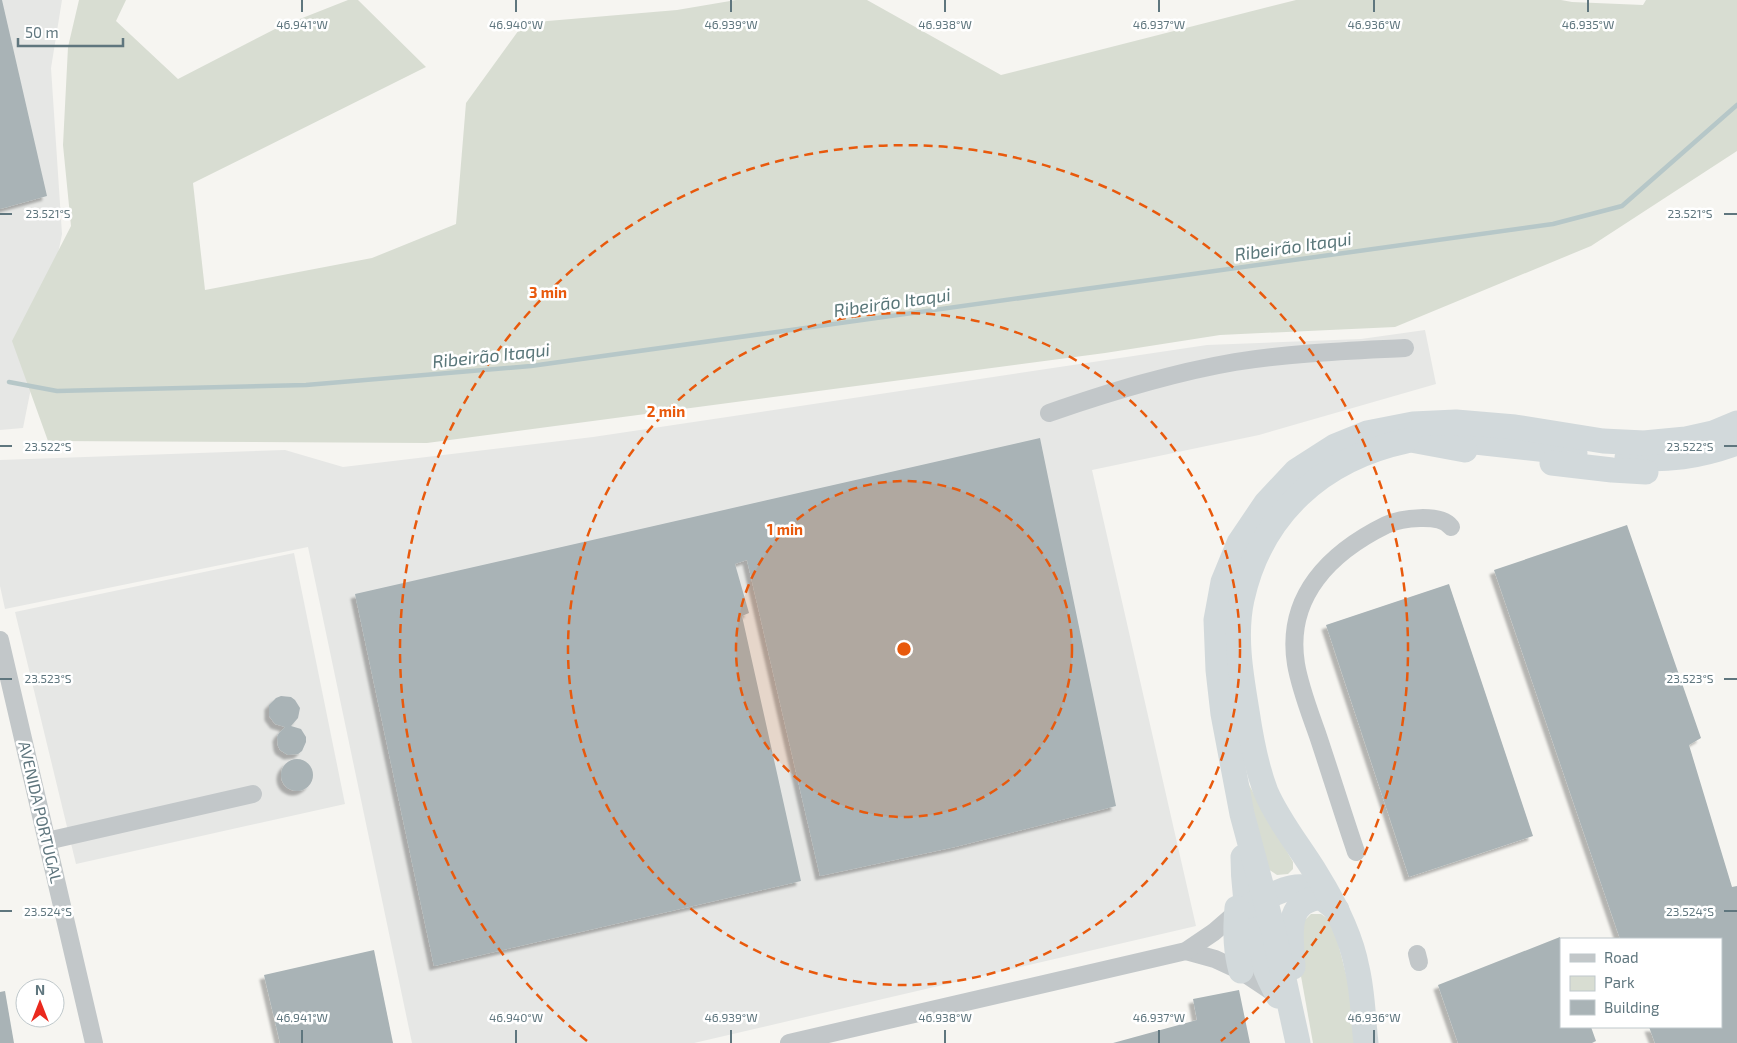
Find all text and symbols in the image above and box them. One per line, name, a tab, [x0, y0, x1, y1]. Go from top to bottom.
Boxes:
scale bar	[18, 15, 122, 47]
text: 46.941°W	[276, 17, 328, 31]
text: 46.940°W	[489, 17, 543, 31]
text: 46.939°W	[704, 17, 758, 31]
text: 46.938°W	[918, 17, 972, 31]
text: 46.937°W	[1133, 17, 1185, 31]
text: 46.936°W	[1347, 17, 1401, 31]
text: 46.935°W	[1562, 17, 1614, 31]
text: 50 m	[25, 23, 59, 41]
text: 23.521°S	[25, 206, 71, 220]
text: 23.521°S	[1667, 206, 1713, 220]
water label: Ribeirão Itaqui	[1233, 227, 1354, 265]
text: 3 min	[529, 283, 567, 301]
water label: Ribeirão Itaqui	[832, 283, 953, 321]
water label: Ribeirão Itaqui	[431, 338, 551, 372]
text: 2 min	[647, 402, 685, 420]
text: 23.522°S	[24, 439, 72, 453]
text: 23.522°S	[1666, 439, 1714, 453]
text: 1 min	[767, 520, 803, 538]
centre of rings	[895, 640, 913, 658]
text: 23.523°S	[24, 671, 72, 685]
text: 23.523°S	[1666, 671, 1714, 685]
street label: AVENIDA PORTUGAL	[15, 739, 67, 885]
text: 23.524°S	[24, 904, 72, 918]
text: 23.524°S	[1666, 904, 1714, 918]
legend	[1560, 938, 1722, 1028]
text: Road	[1604, 948, 1639, 966]
text: Park	[1604, 973, 1635, 991]
north arrow	[15, 978, 65, 1028]
text: N	[35, 981, 45, 998]
text: Building	[1604, 998, 1660, 1016]
text: 46.941°W	[276, 1010, 328, 1024]
text: 46.940°W	[489, 1010, 543, 1024]
text: 46.939°W	[704, 1010, 758, 1024]
text: 46.938°W	[918, 1010, 972, 1024]
text: 46.937°W	[1133, 1010, 1185, 1024]
text: 46.936°W	[1347, 1010, 1401, 1024]

